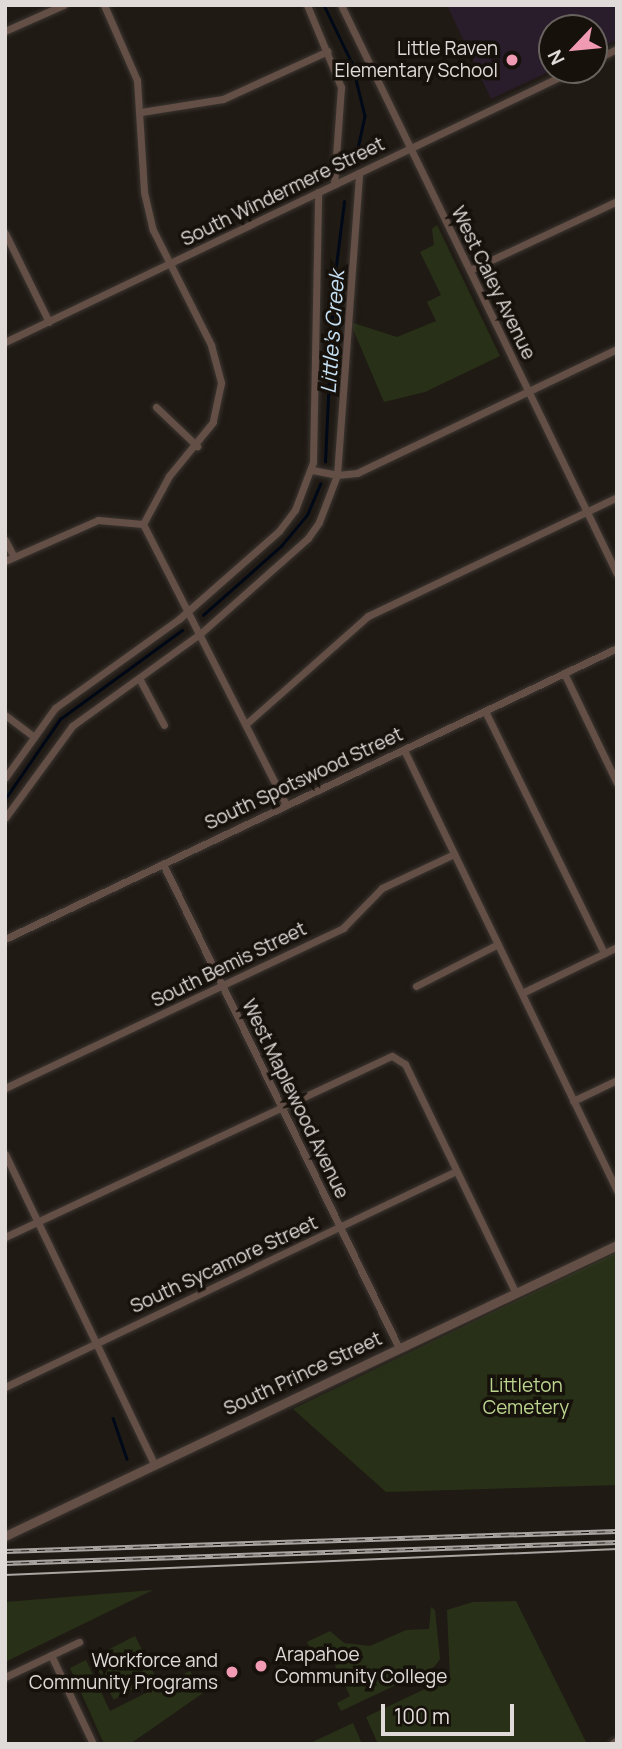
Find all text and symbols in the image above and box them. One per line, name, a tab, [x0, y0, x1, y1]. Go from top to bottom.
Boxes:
north arrow	[538, 14, 608, 84]
place label: Little Raven Elementary School	[335, 38, 498, 82]
text: N	[541, 45, 571, 69]
marker: Little Raven Elementary School	[504, 52, 520, 68]
street label: South Windermere Street	[177, 133, 389, 251]
street label: West Caley Avenue	[446, 203, 540, 363]
water label: Little's Creek	[315, 269, 349, 395]
street label: South Spotswood Street	[201, 723, 407, 835]
street label: South Bemis Street	[148, 918, 310, 1012]
street label: West Maplewood Avenue	[237, 996, 353, 1202]
street label: South Sycamore Street	[127, 1212, 321, 1318]
street label: South Prince Street	[220, 1327, 386, 1421]
park label: Littleton Cemetery	[483, 1375, 569, 1419]
place label: Arapahoe Community College	[275, 1644, 447, 1688]
place label: Workforce and Community Programs	[29, 1650, 218, 1694]
marker: Arapahoe Community College	[253, 1658, 269, 1674]
marker: Workforce and Community Programs	[224, 1664, 240, 1680]
scale bar	[384, 1690, 517, 1734]
text: 100 m	[394, 1702, 450, 1730]

